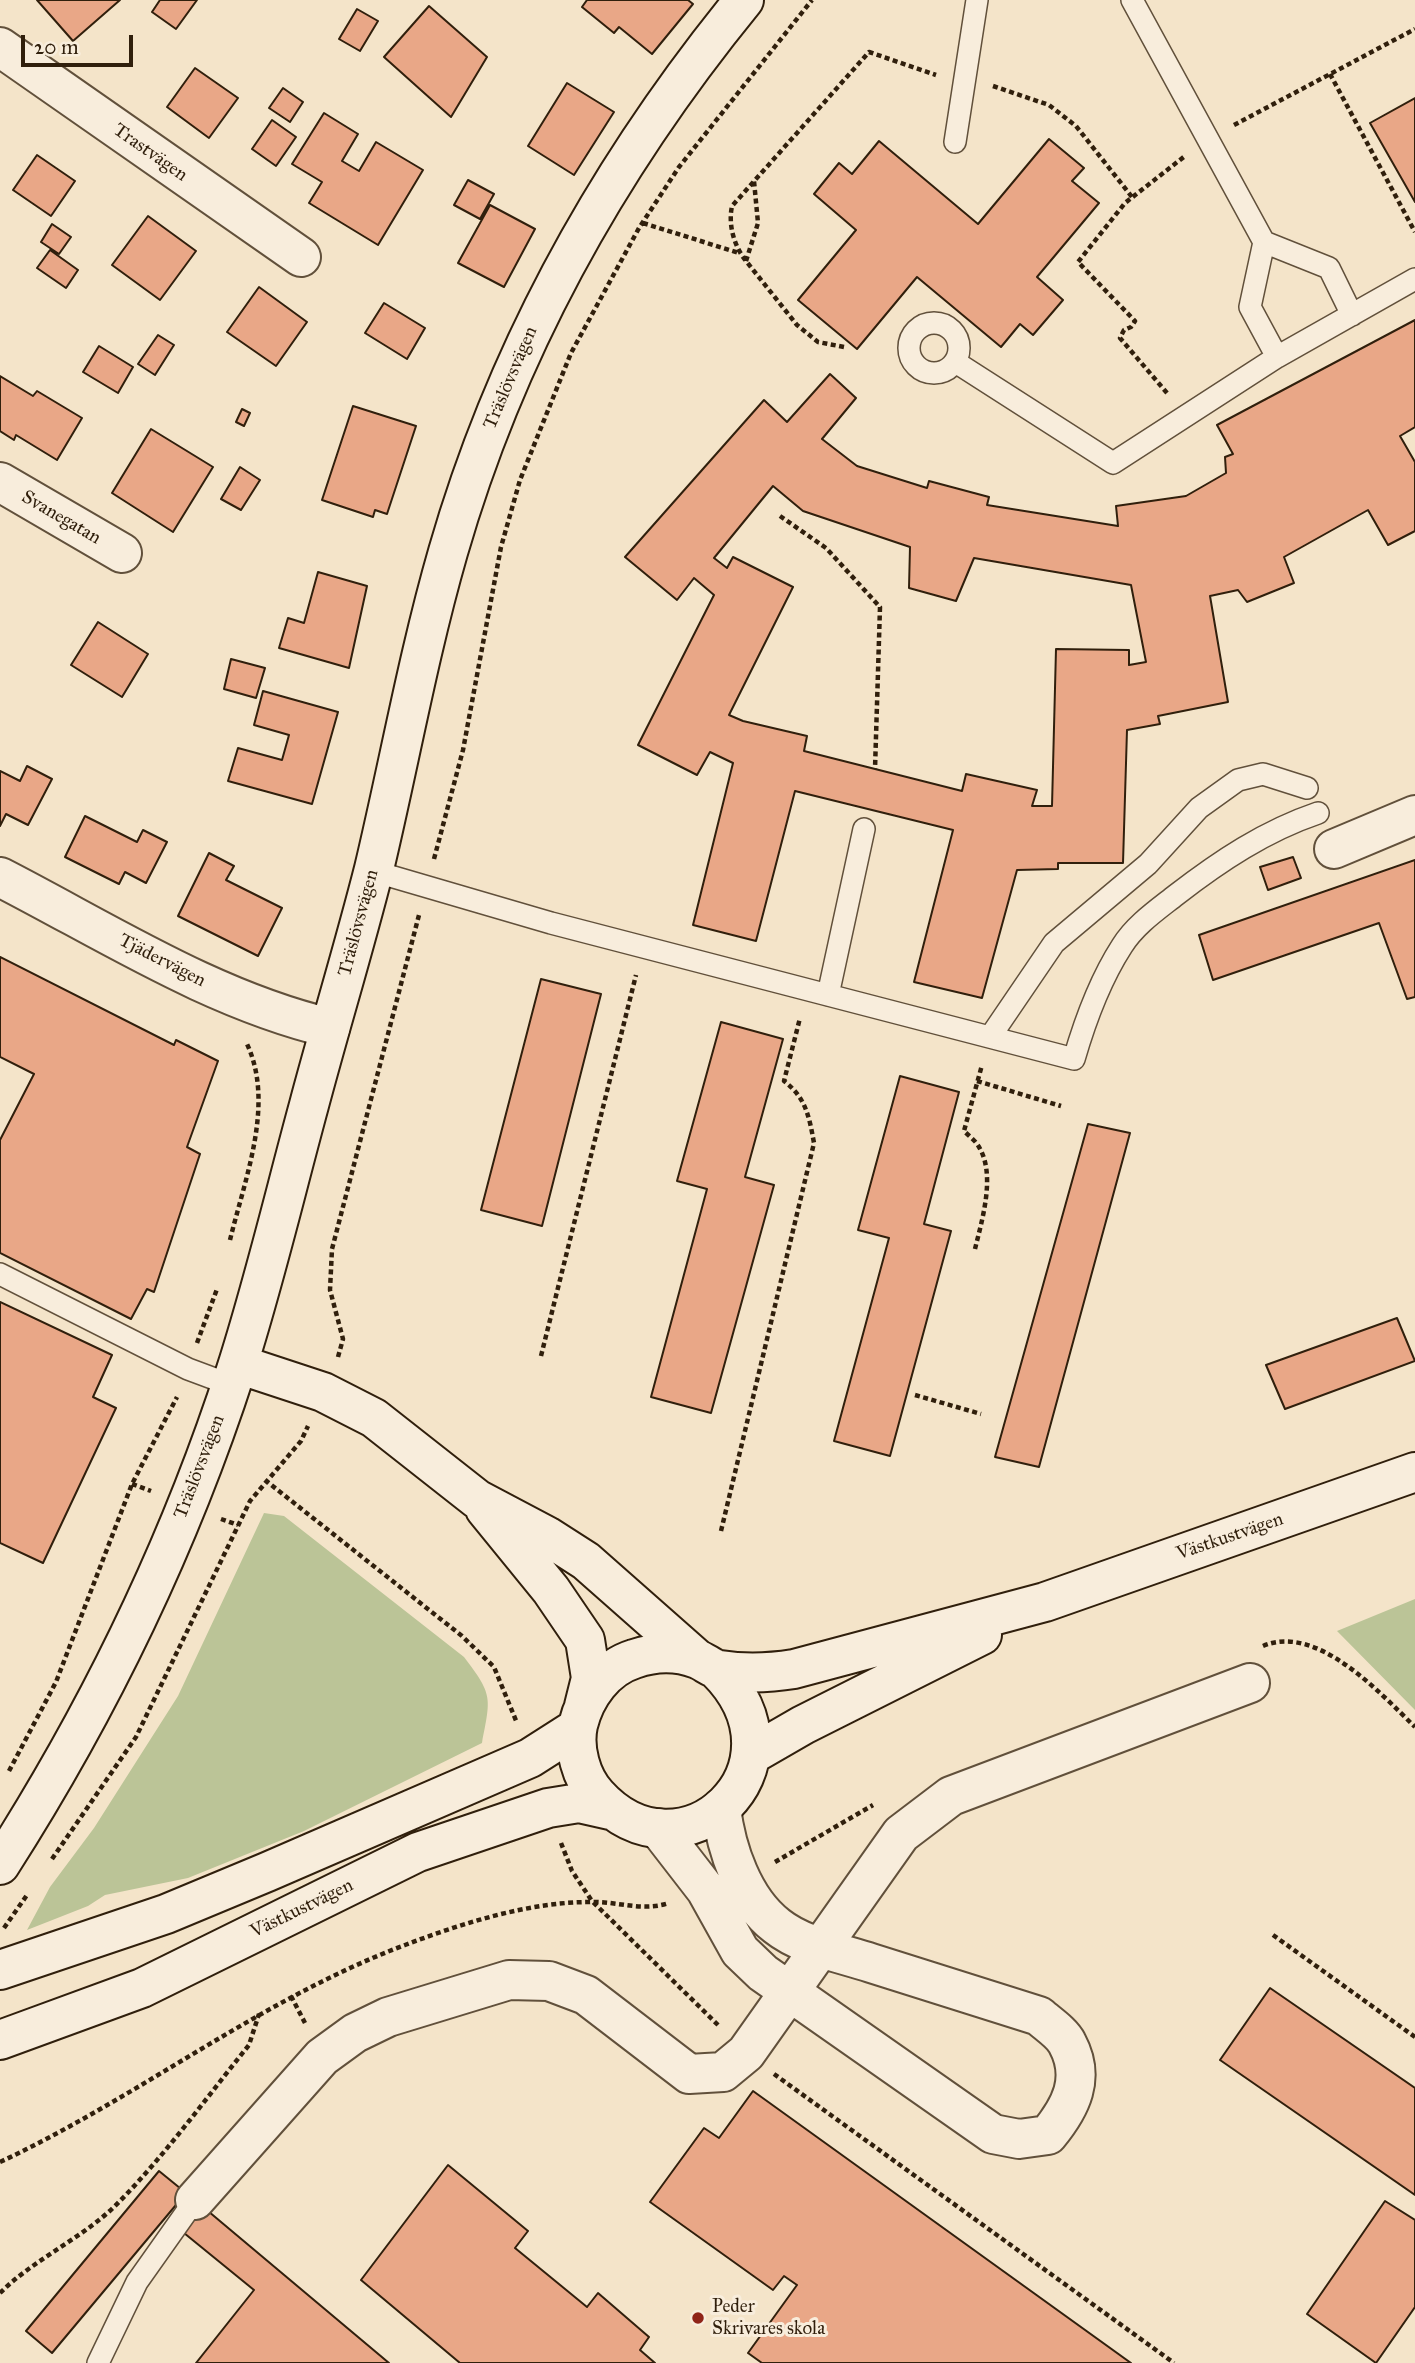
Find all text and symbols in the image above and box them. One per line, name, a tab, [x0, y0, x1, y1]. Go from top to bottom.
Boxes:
scale bar	[24, 21, 136, 65]
text: 20 m	[34, 34, 79, 60]
street label: Trastvägen	[108, 119, 192, 187]
street label: Träslövsvägen	[479, 323, 543, 433]
street label: Svanegatan	[17, 486, 105, 550]
street label: Träslövsvägen	[334, 867, 384, 979]
street label: Tjädervägen	[115, 929, 209, 993]
street label: Träslövsvägen	[170, 1412, 230, 1522]
street label: Västkustvägen	[1174, 1508, 1286, 1566]
street label: Västkustvägen	[247, 1874, 357, 1944]
place label: Peder Skrivares skola	[712, 2296, 825, 2340]
marker: Peder Skrivares skola	[690, 2310, 706, 2326]

